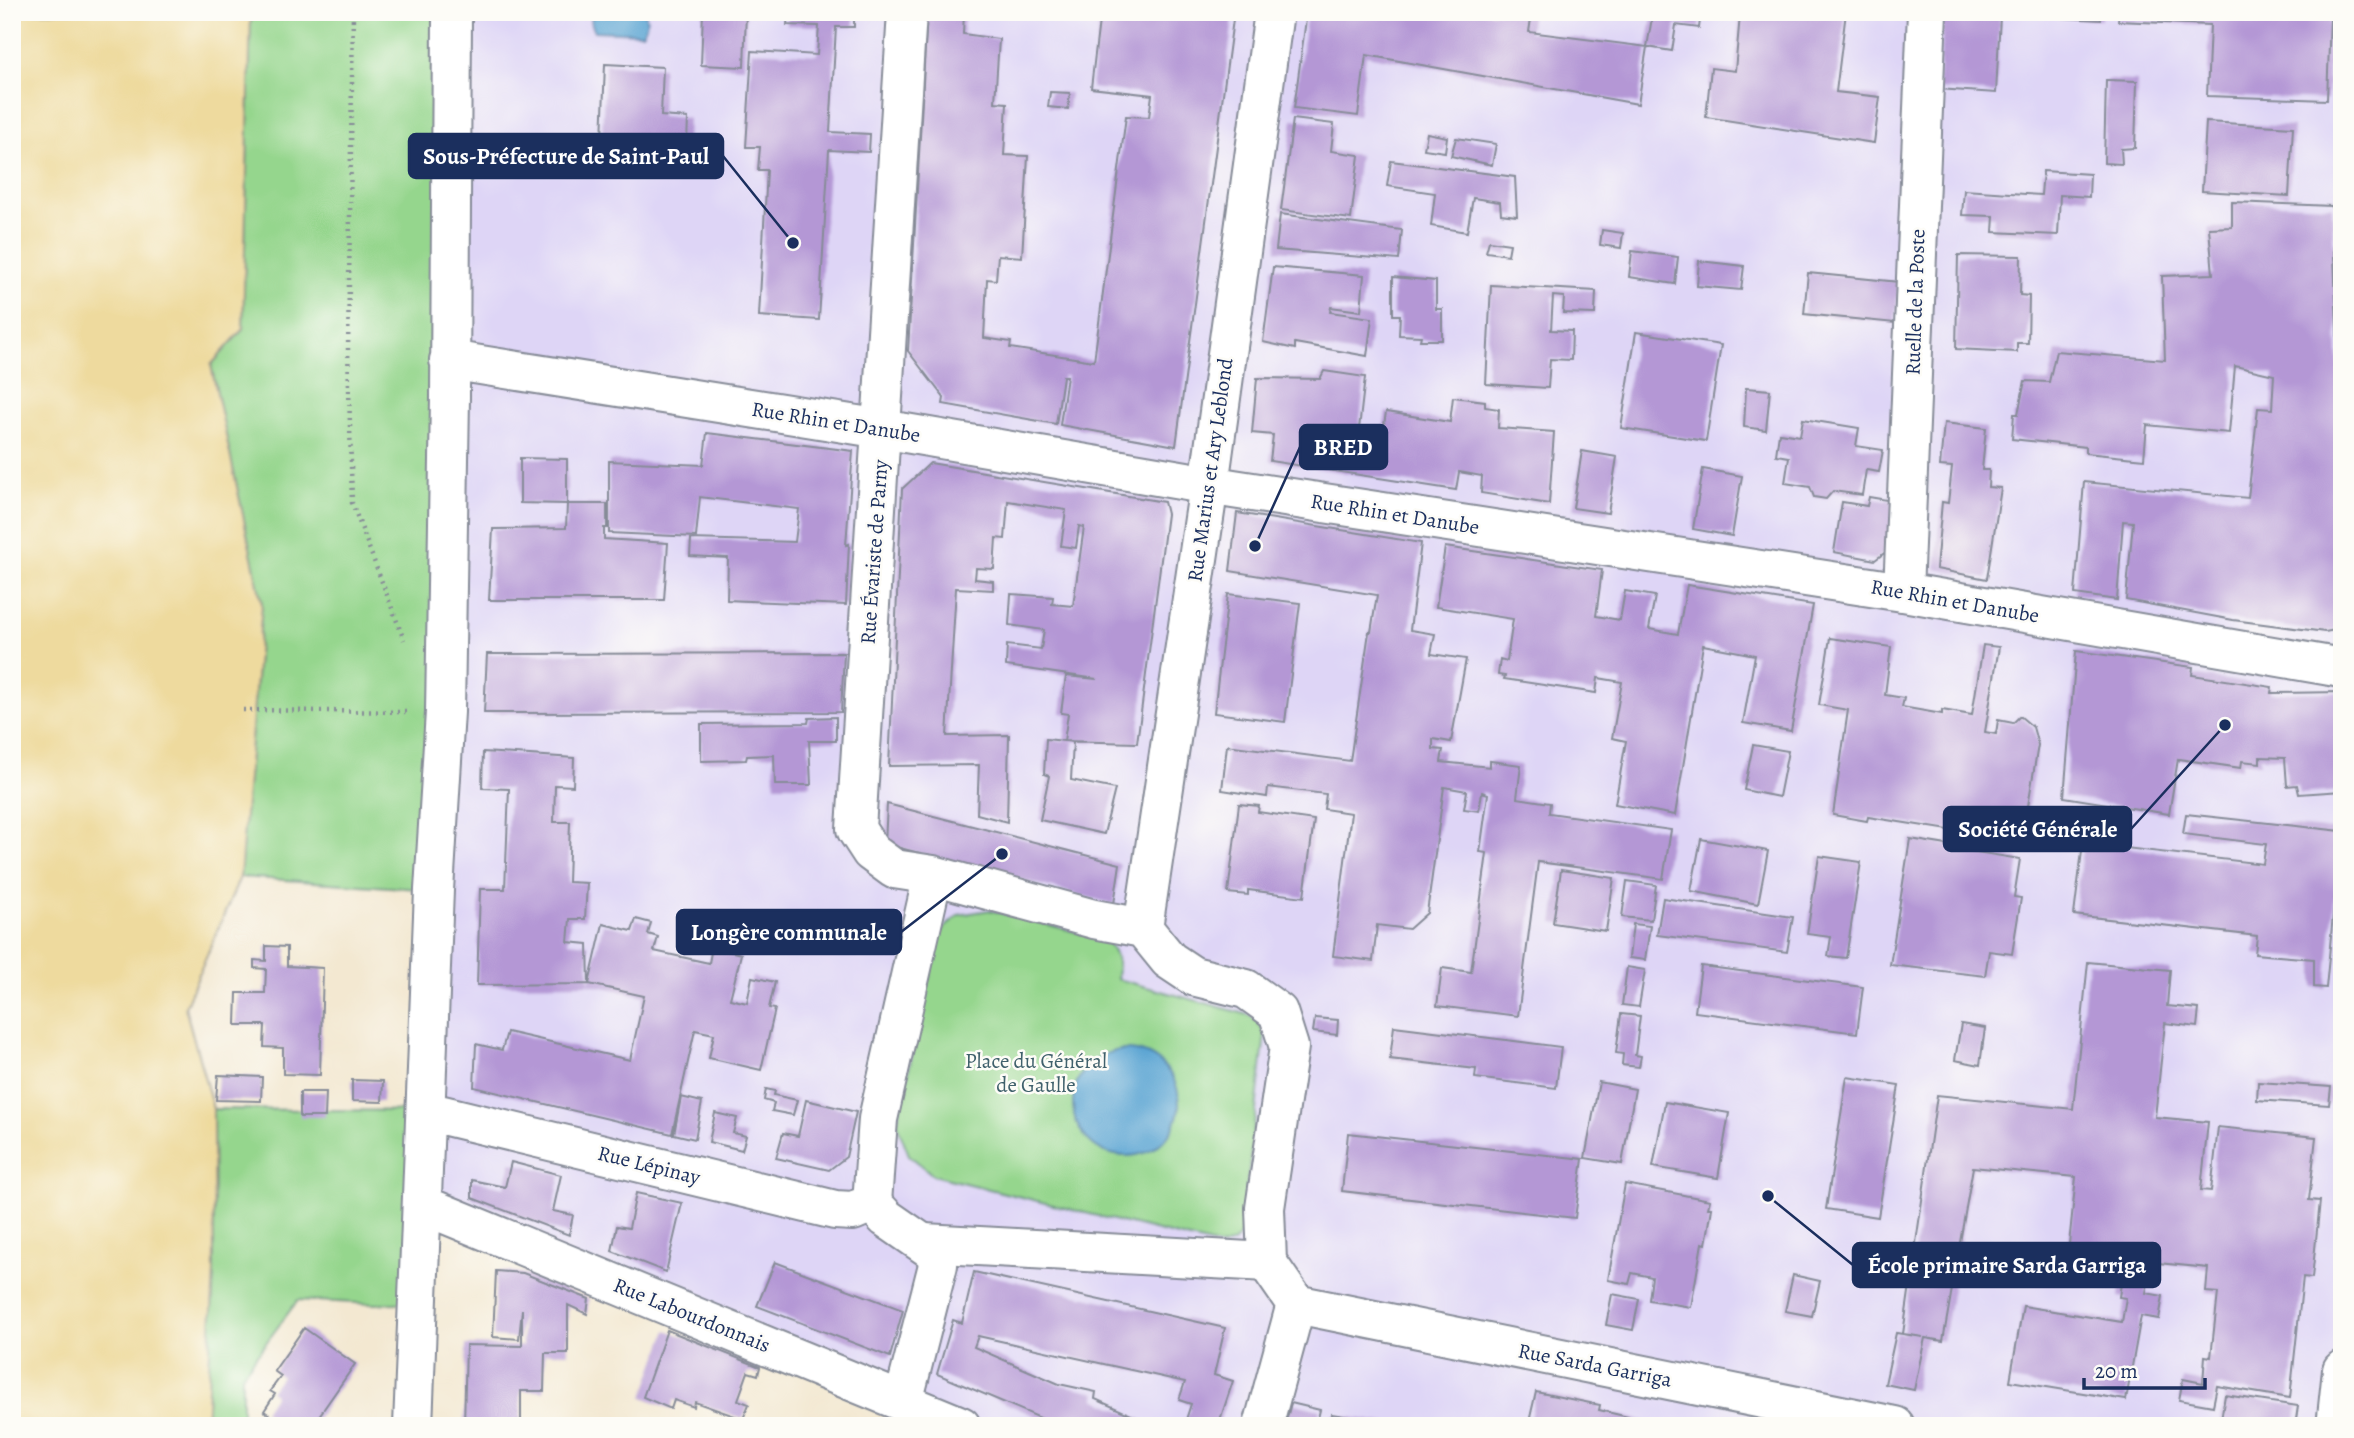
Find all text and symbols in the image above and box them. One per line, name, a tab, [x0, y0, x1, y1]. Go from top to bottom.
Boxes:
callout: Sous-Préfecture de Saint-Paul	[409, 134, 723, 178]
text: Sous-Préfecture de Saint-Paul	[423, 141, 709, 172]
street label: Ruelle de la Poste	[1898, 228, 1932, 376]
street label: Rue Marius et Ary Leblond	[1180, 356, 1240, 584]
street label: Rue Rhin et Danube	[750, 395, 922, 449]
callout: BRED	[1300, 425, 1387, 469]
text: BRED	[1314, 432, 1372, 463]
street label: Rue Évariste de Parny	[854, 458, 894, 645]
street label: Rue Rhin et Danube	[1309, 487, 1481, 541]
street label: Rue Rhin et Danube	[1869, 572, 2041, 630]
callout: Société Générale	[1944, 807, 2131, 851]
text: Société Générale	[1958, 814, 2118, 845]
callout: Longère communale	[677, 910, 901, 954]
text: Longère communale	[691, 917, 887, 948]
park label: Place du Général de Gaulle	[965, 1047, 1107, 1099]
street label: Rue Lépinay	[595, 1139, 704, 1191]
callout: École primaire Sarda Garriga	[1853, 1243, 2160, 1287]
text: École primaire Sarda Garriga	[1868, 1250, 2146, 1281]
street label: Rue Labourdonnais	[609, 1271, 775, 1359]
street label: Rue Sarda Garriga	[1516, 1336, 1675, 1394]
scale bar	[2084, 1347, 2205, 1391]
text: 20 m	[2095, 1357, 2138, 1385]

